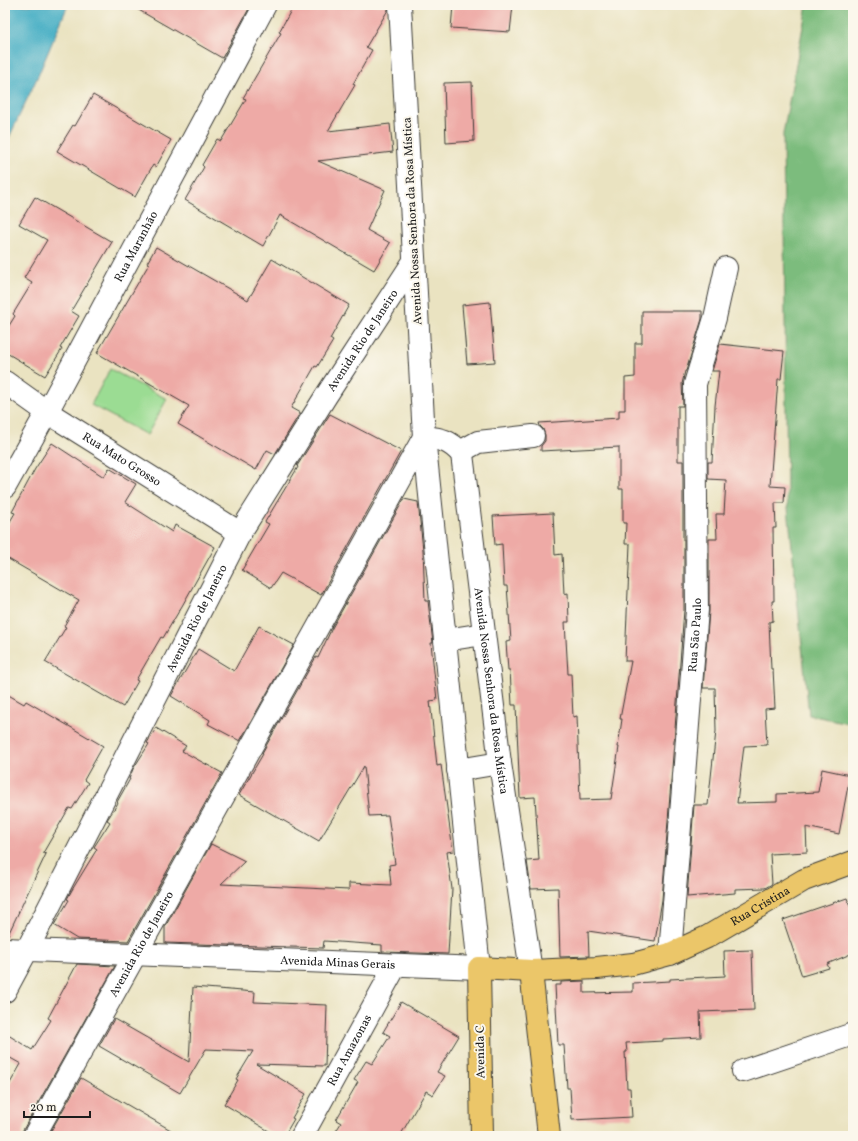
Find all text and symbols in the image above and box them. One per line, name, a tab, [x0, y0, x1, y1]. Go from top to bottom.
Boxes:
street label: Avenida Nossa Senhora da Rosa Mística	[400, 117, 426, 325]
street label: Rua Maranhão	[111, 208, 162, 285]
street label: Avenida Rio de Janeiro	[324, 287, 402, 395]
street label: Rua Mato Grosso	[79, 429, 164, 491]
street label: Avenida Rio de Janeiro	[163, 562, 232, 675]
street label: Avenida Nossa Senhora da Rosa Mística	[469, 587, 512, 795]
street label: Rua São Paulo	[685, 598, 706, 673]
street label: Rua Cristina	[728, 883, 793, 930]
street label: Avenida Rio de Janeiro	[106, 889, 178, 1000]
street label: Avenida Minas Gerais	[280, 953, 396, 974]
street label: Rua Amazonas	[324, 1012, 376, 1089]
street label: Avenida C	[473, 1025, 489, 1079]
scale bar	[24, 1093, 90, 1119]
text: 20 m	[30, 1100, 57, 1116]

